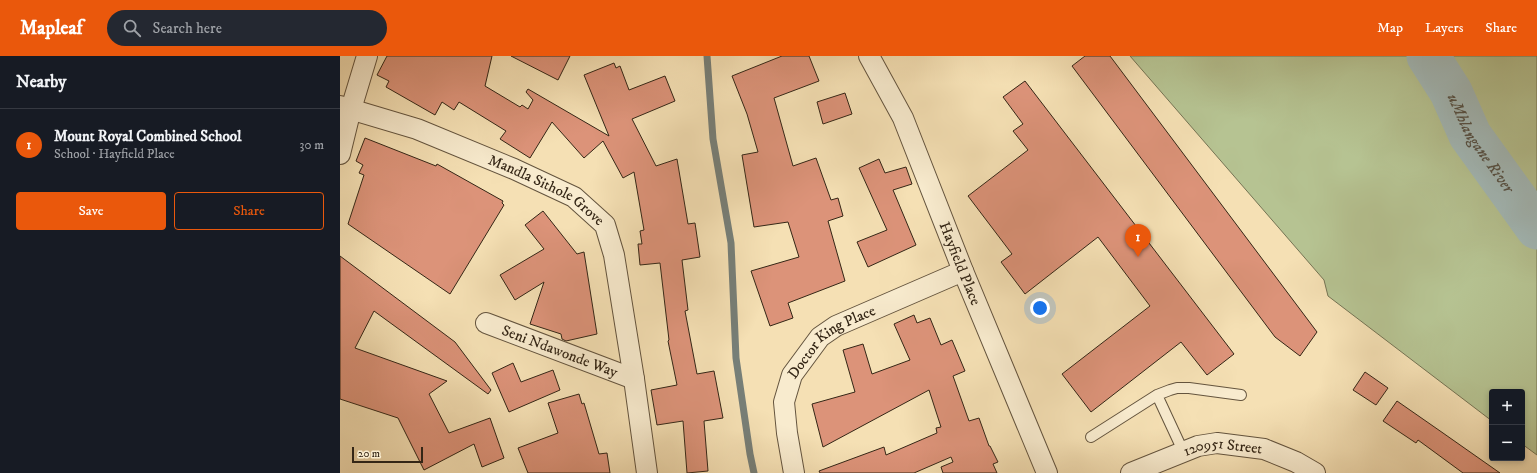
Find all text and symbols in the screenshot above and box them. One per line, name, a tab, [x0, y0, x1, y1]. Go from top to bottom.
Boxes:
search box	[107, 10, 387, 46]
text: Mapleaf	[20, 17, 83, 40]
icon: search	[121, 17, 143, 39]
text: Search here	[153, 19, 222, 38]
text: Map	[1377, 19, 1403, 37]
text: Layers	[1425, 19, 1463, 37]
text: Share	[1485, 19, 1517, 37]
text: Nearby	[16, 71, 66, 93]
water label: uMhlangane River	[1443, 90, 1519, 198]
text: Mount Royal Combined School	[54, 127, 241, 146]
text: 1	[27, 137, 31, 153]
text: 30 m	[300, 137, 324, 153]
text: School · Hayfield Place	[54, 146, 175, 162]
street label: Mandla Sithole Grove	[486, 150, 609, 230]
button: Save	[16, 192, 166, 230]
button: Share	[174, 192, 324, 230]
street label: Hayfield Place	[935, 219, 986, 308]
pin: 1	[1125, 224, 1151, 257]
your location	[1030, 298, 1050, 318]
street label: Doctor King Place	[783, 301, 878, 383]
street label: Seni Ndawonde Way	[499, 320, 621, 382]
map controls	[1489, 389, 1525, 461]
button: +	[1489, 389, 1525, 425]
button: −	[1489, 425, 1525, 461]
street label: 120951 Street	[1180, 433, 1264, 461]
scale bar	[352, 445, 423, 464]
text: 20 m	[358, 447, 380, 461]

